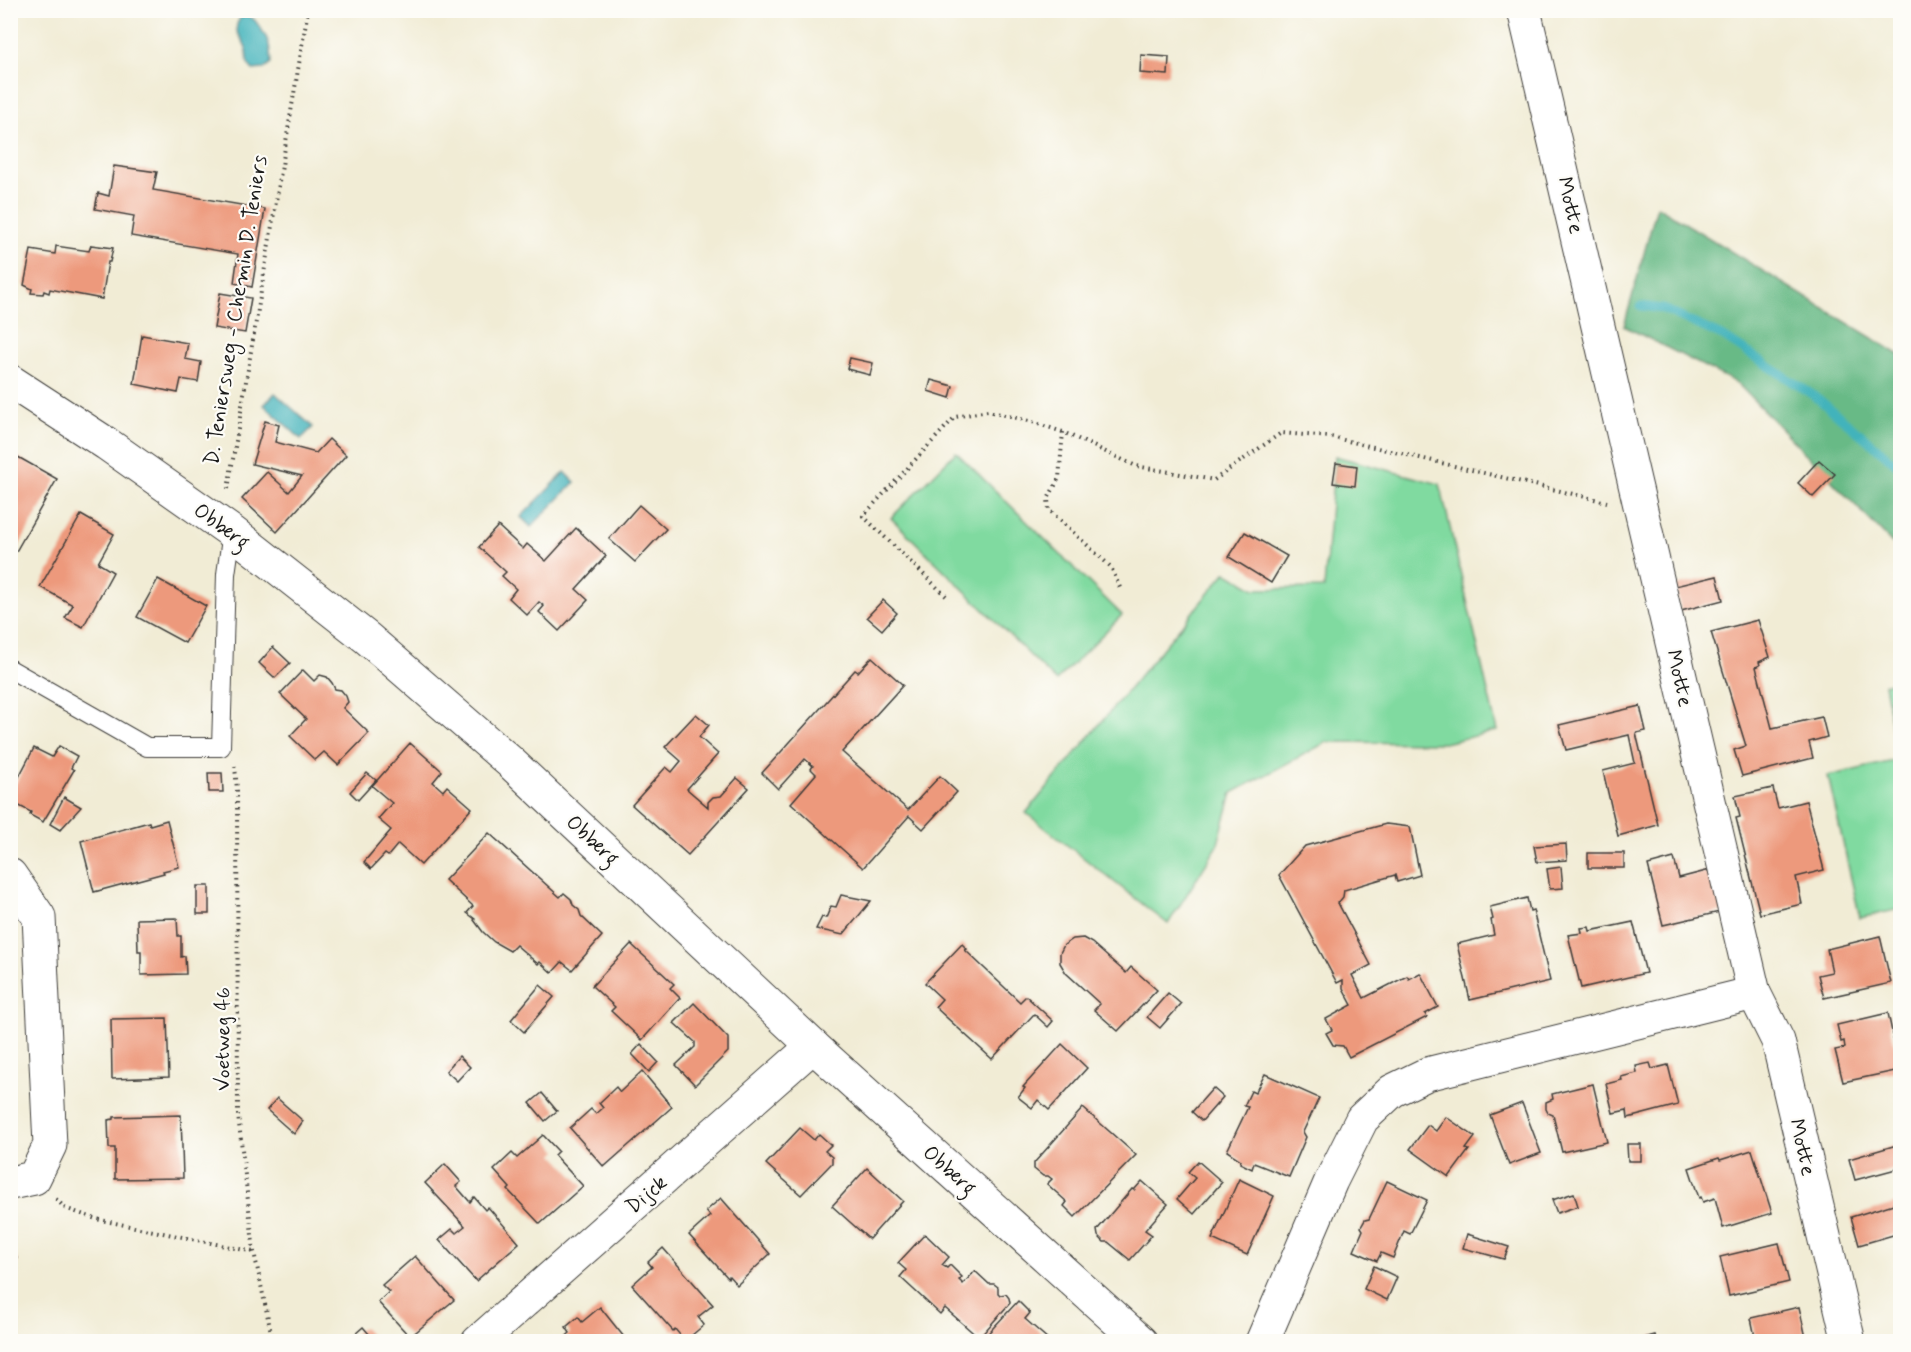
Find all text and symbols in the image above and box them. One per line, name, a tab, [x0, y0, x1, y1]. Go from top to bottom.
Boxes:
street label: D. Teniersweg - Chemin D. Teniers	[198, 153, 275, 467]
street label: Motte	[1550, 174, 1590, 237]
street label: Obberg	[186, 497, 255, 558]
street label: Motte	[1659, 647, 1699, 710]
street label: Obberg	[558, 809, 625, 874]
street label: Voetweg 46	[209, 987, 237, 1091]
street label: Motte	[1782, 1116, 1822, 1179]
street label: Obberg	[915, 1139, 982, 1204]
street label: Dijck	[620, 1169, 674, 1221]

